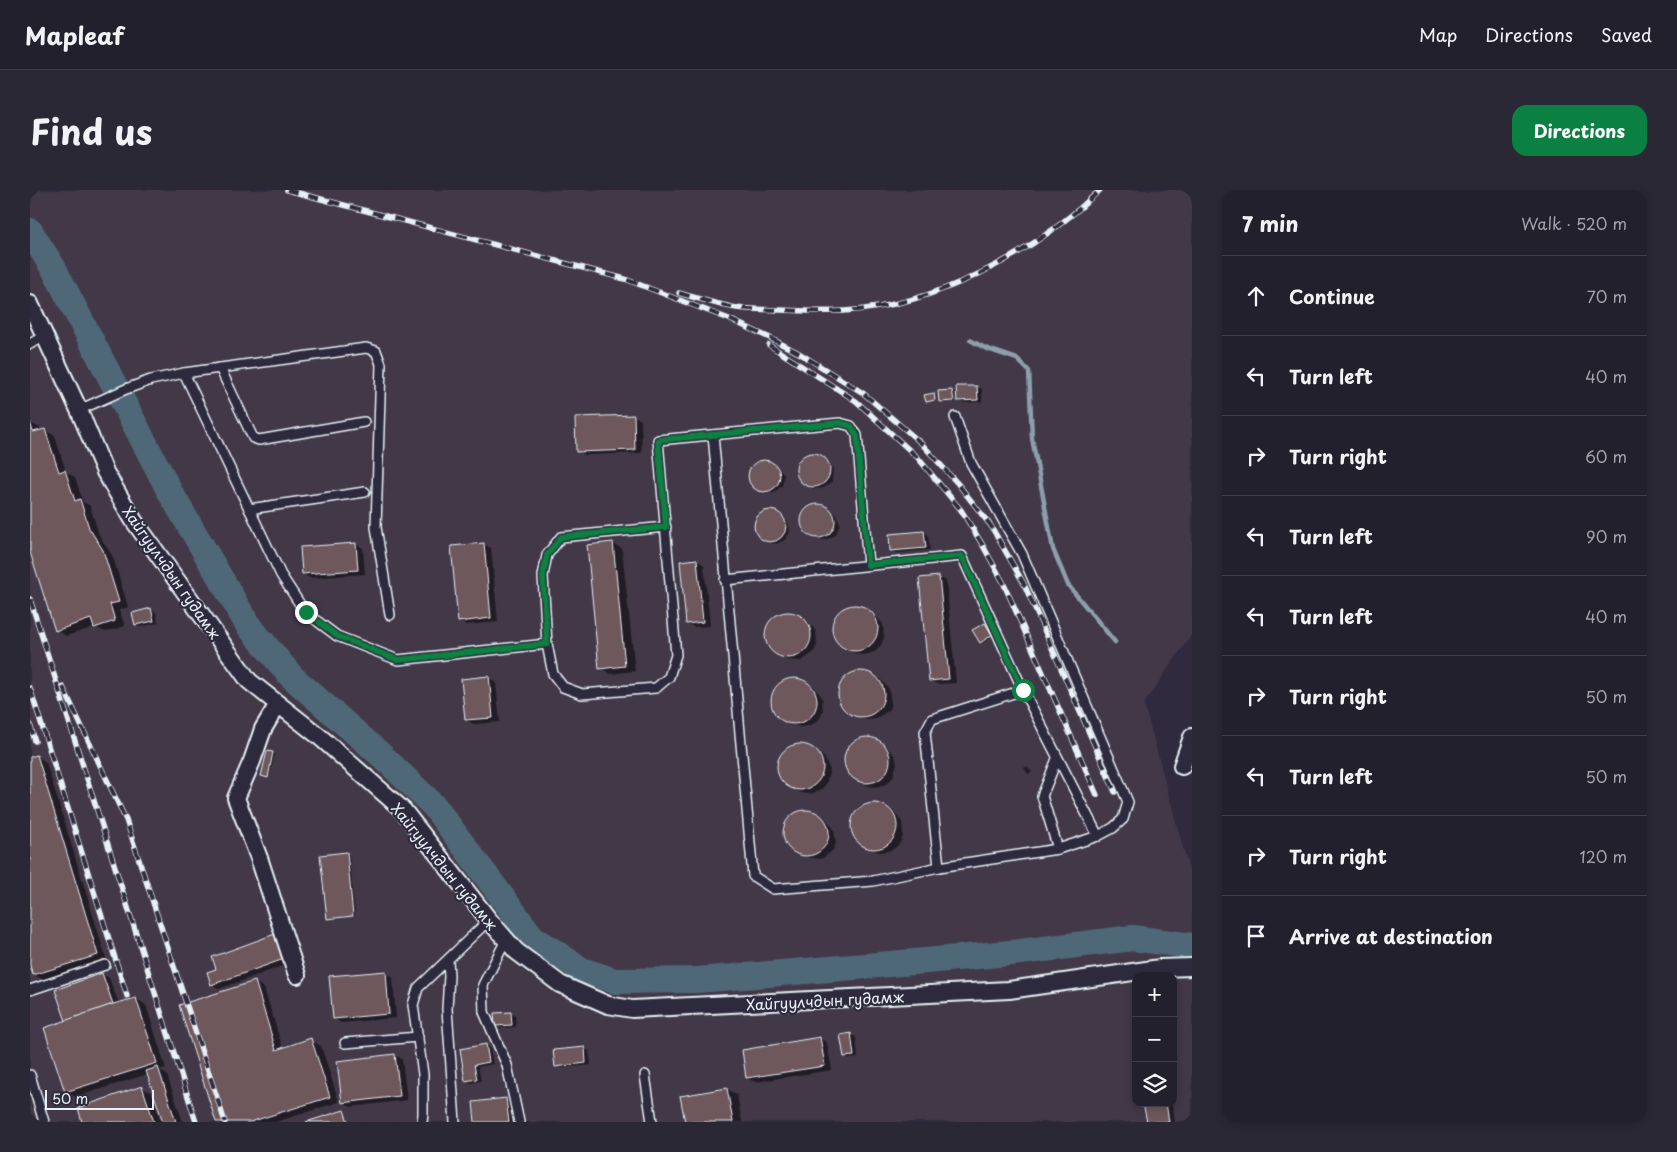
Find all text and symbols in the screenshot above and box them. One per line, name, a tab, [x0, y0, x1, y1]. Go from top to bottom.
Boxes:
text: Mapleaf	[25, 17, 124, 53]
text: Map	[1419, 21, 1457, 48]
text: Directions	[1485, 21, 1573, 48]
text: Saved	[1601, 21, 1652, 48]
text: Find us	[30, 104, 152, 157]
button: Directions	[1512, 105, 1647, 156]
text: 7 min	[1242, 207, 1298, 239]
text: Walk · 520 m	[1521, 211, 1627, 235]
icon: ahead	[1242, 282, 1270, 310]
text: Continue	[1289, 282, 1375, 310]
text: 70 m	[1587, 284, 1627, 308]
icon: left	[1242, 362, 1270, 390]
text: Turn left	[1289, 362, 1373, 390]
text: 40 m	[1585, 364, 1627, 388]
icon: right	[1242, 442, 1270, 470]
text: Turn right	[1289, 442, 1387, 470]
text: 60 m	[1585, 444, 1627, 468]
street label: Хайгуулчдын гудамж	[117, 501, 227, 643]
icon: left	[1242, 522, 1270, 550]
text: Turn left	[1289, 522, 1373, 550]
text: 90 m	[1586, 524, 1627, 548]
route end	[295, 601, 318, 624]
icon: left	[1242, 602, 1270, 630]
text: Turn left	[1289, 602, 1373, 630]
text: 40 m	[1585, 604, 1627, 628]
route start	[1012, 679, 1035, 702]
icon: right	[1242, 682, 1270, 710]
text: Turn right	[1289, 682, 1387, 710]
text: 50 m	[1586, 684, 1627, 708]
icon: left	[1242, 762, 1270, 790]
text: Turn left	[1289, 762, 1373, 790]
text: 50 m	[1586, 764, 1627, 788]
street label: Хайгуулчдын гудамж	[386, 797, 504, 935]
icon: right	[1242, 842, 1270, 870]
text: Turn right	[1289, 842, 1387, 870]
text: 120 m	[1580, 844, 1627, 868]
icon: arrive	[1242, 922, 1270, 950]
text: Arrive at destination	[1289, 922, 1493, 950]
map controls	[1132, 972, 1177, 1107]
button: +	[1132, 972, 1177, 1017]
street label: Хайгуулчдын гудамж	[746, 984, 904, 1016]
button: −	[1132, 1017, 1177, 1062]
button: layers	[1132, 1062, 1177, 1107]
scale bar	[45, 1087, 154, 1110]
text: 50 m	[52, 1088, 88, 1109]

